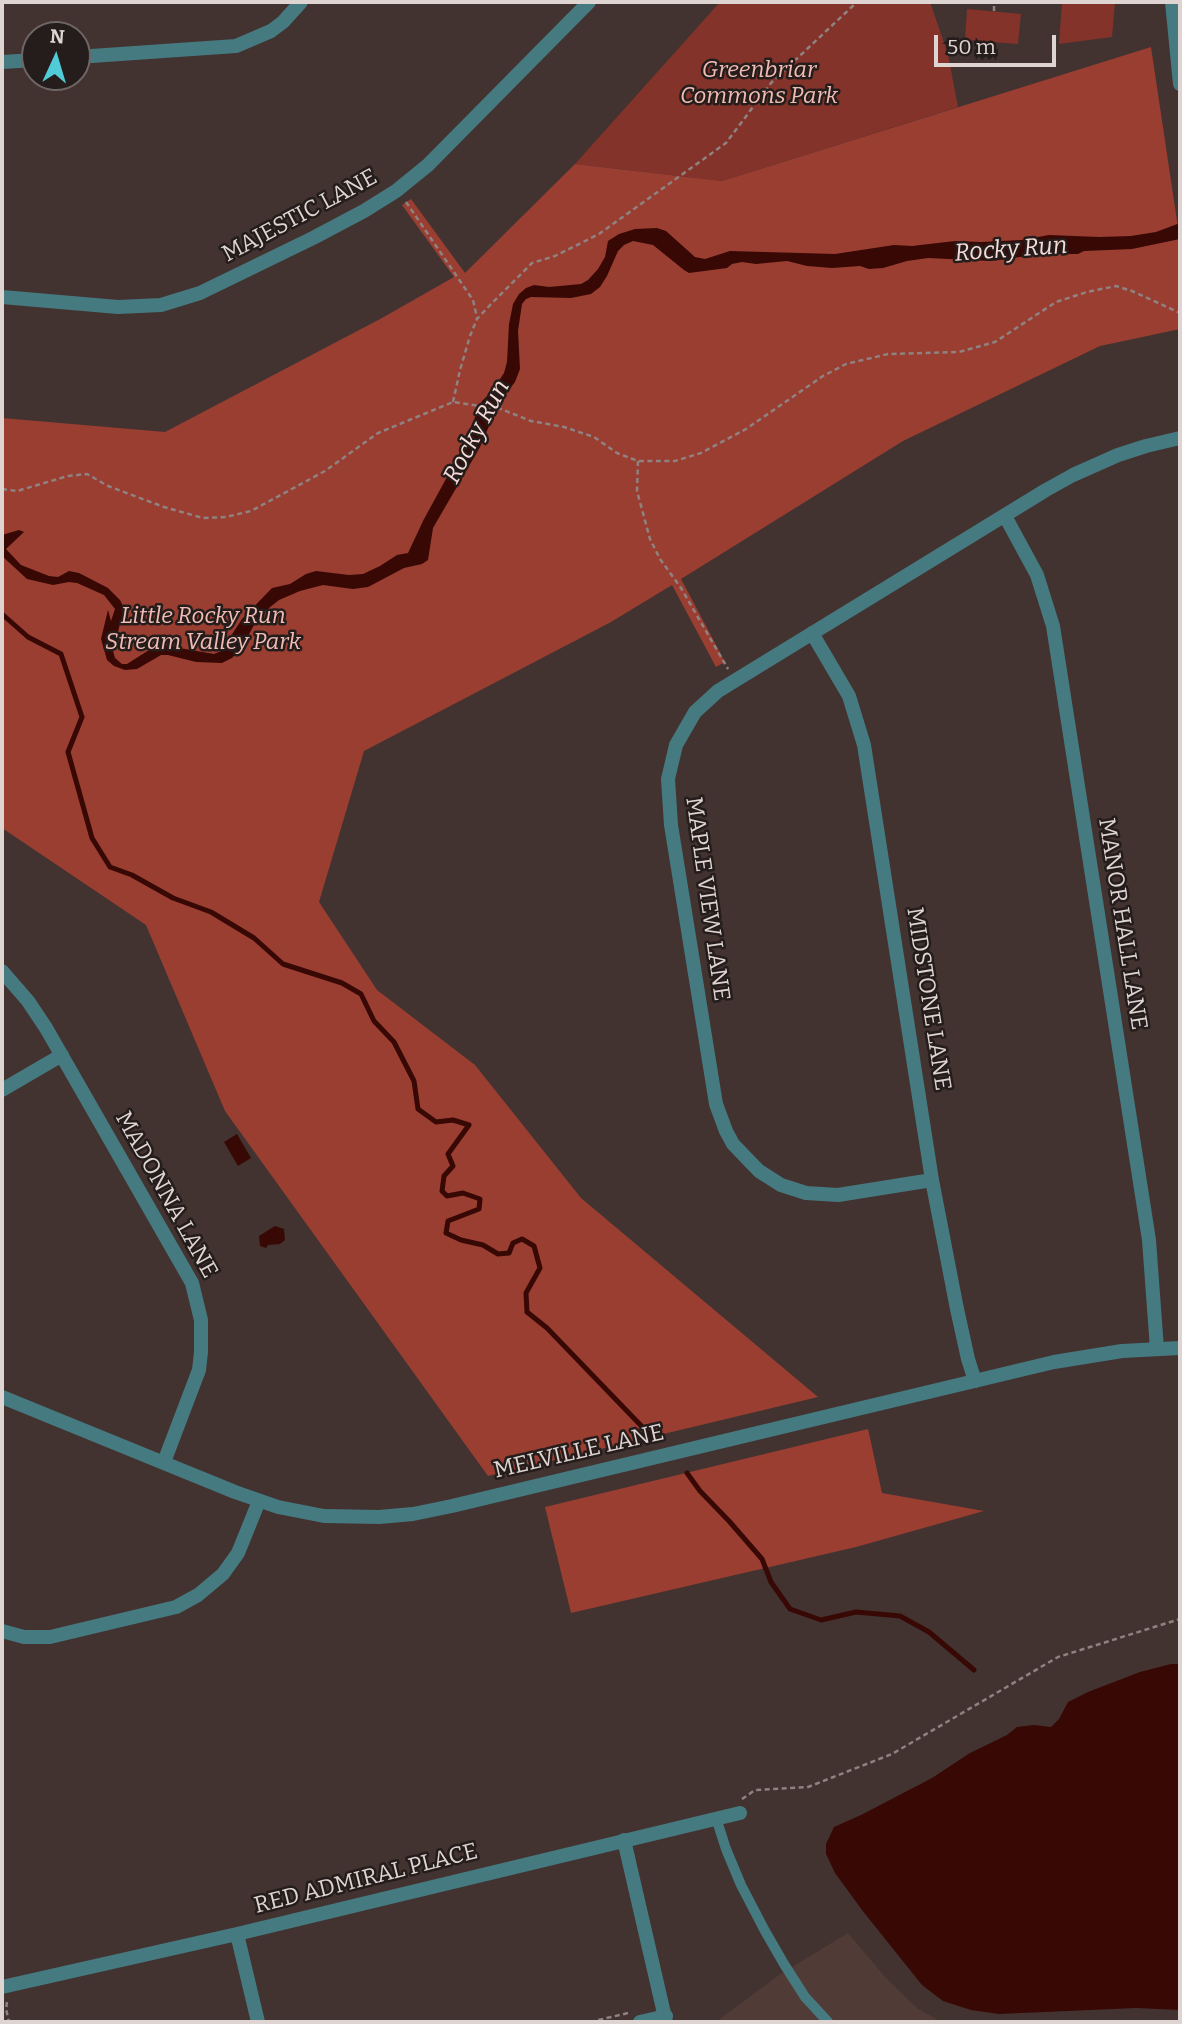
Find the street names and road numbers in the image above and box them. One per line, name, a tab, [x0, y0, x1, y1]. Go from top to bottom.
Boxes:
street label: MAJESTIC LANE	[218, 164, 382, 268]
street label: MAPLE VIEW LANE	[679, 795, 735, 1003]
street label: MANOR HALL LANE	[1092, 816, 1152, 1032]
street label: MIDSTONE LANE	[900, 905, 956, 1093]
street label: MADONNA LANE	[109, 1107, 223, 1283]
street label: MELVILLE LANE	[491, 1419, 667, 1485]
street label: RED ADMIRAL PLACE	[251, 1838, 481, 1920]

